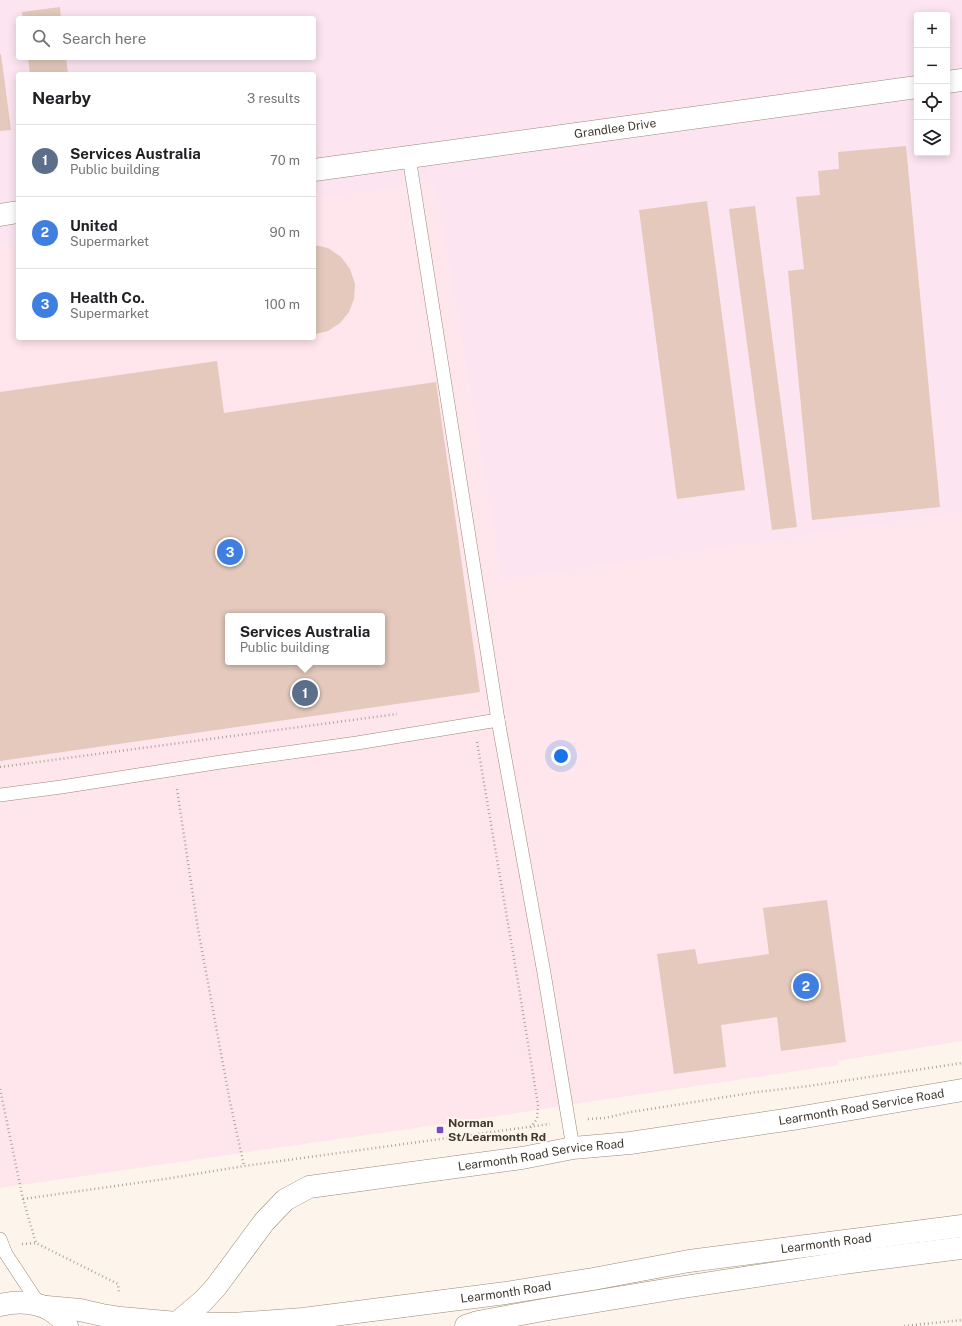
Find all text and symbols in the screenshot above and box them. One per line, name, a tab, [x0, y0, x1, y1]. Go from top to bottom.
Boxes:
map controls	[914, 12, 950, 156]
button: +	[914, 12, 950, 48]
search box	[16, 16, 316, 60]
icon: search	[30, 27, 52, 49]
text: Search here	[62, 30, 146, 47]
button: −	[914, 48, 950, 84]
button: locate	[914, 84, 950, 120]
text: Nearby	[32, 88, 91, 108]
text: 3 results	[247, 91, 300, 106]
street label: Grandlee Drive	[573, 116, 657, 141]
button: layers	[914, 120, 950, 156]
text: Services Australia	[70, 145, 201, 162]
text: 1	[42, 153, 48, 168]
text: 70 m	[270, 153, 300, 168]
text: Public building	[70, 162, 160, 177]
text: United	[70, 217, 118, 234]
text: 2	[41, 225, 49, 240]
text: 90 m	[270, 225, 300, 240]
text: Supermarket	[70, 234, 149, 249]
text: Health Co.	[70, 289, 145, 306]
text: 3	[41, 297, 49, 312]
text: 100 m	[264, 297, 300, 312]
text: Supermarket	[70, 306, 149, 321]
pin: 3	[217, 537, 243, 567]
popup	[225, 613, 385, 665]
text: Services Australia	[240, 623, 370, 640]
text: Public building	[240, 640, 330, 655]
pin: 1	[292, 678, 318, 708]
your location	[551, 746, 571, 766]
pin: 2	[793, 971, 819, 1001]
street label: Learmonth Road Service Road	[778, 1086, 945, 1128]
place label: Norman St/Learmonth Rd	[448, 1116, 546, 1144]
marker: Norman St/Learmonth Rd	[435, 1125, 445, 1135]
street label: Learmonth Road Service Road	[457, 1137, 625, 1174]
street label: Learmonth Road	[780, 1231, 872, 1256]
street label: Learmonth Road	[460, 1279, 552, 1306]

